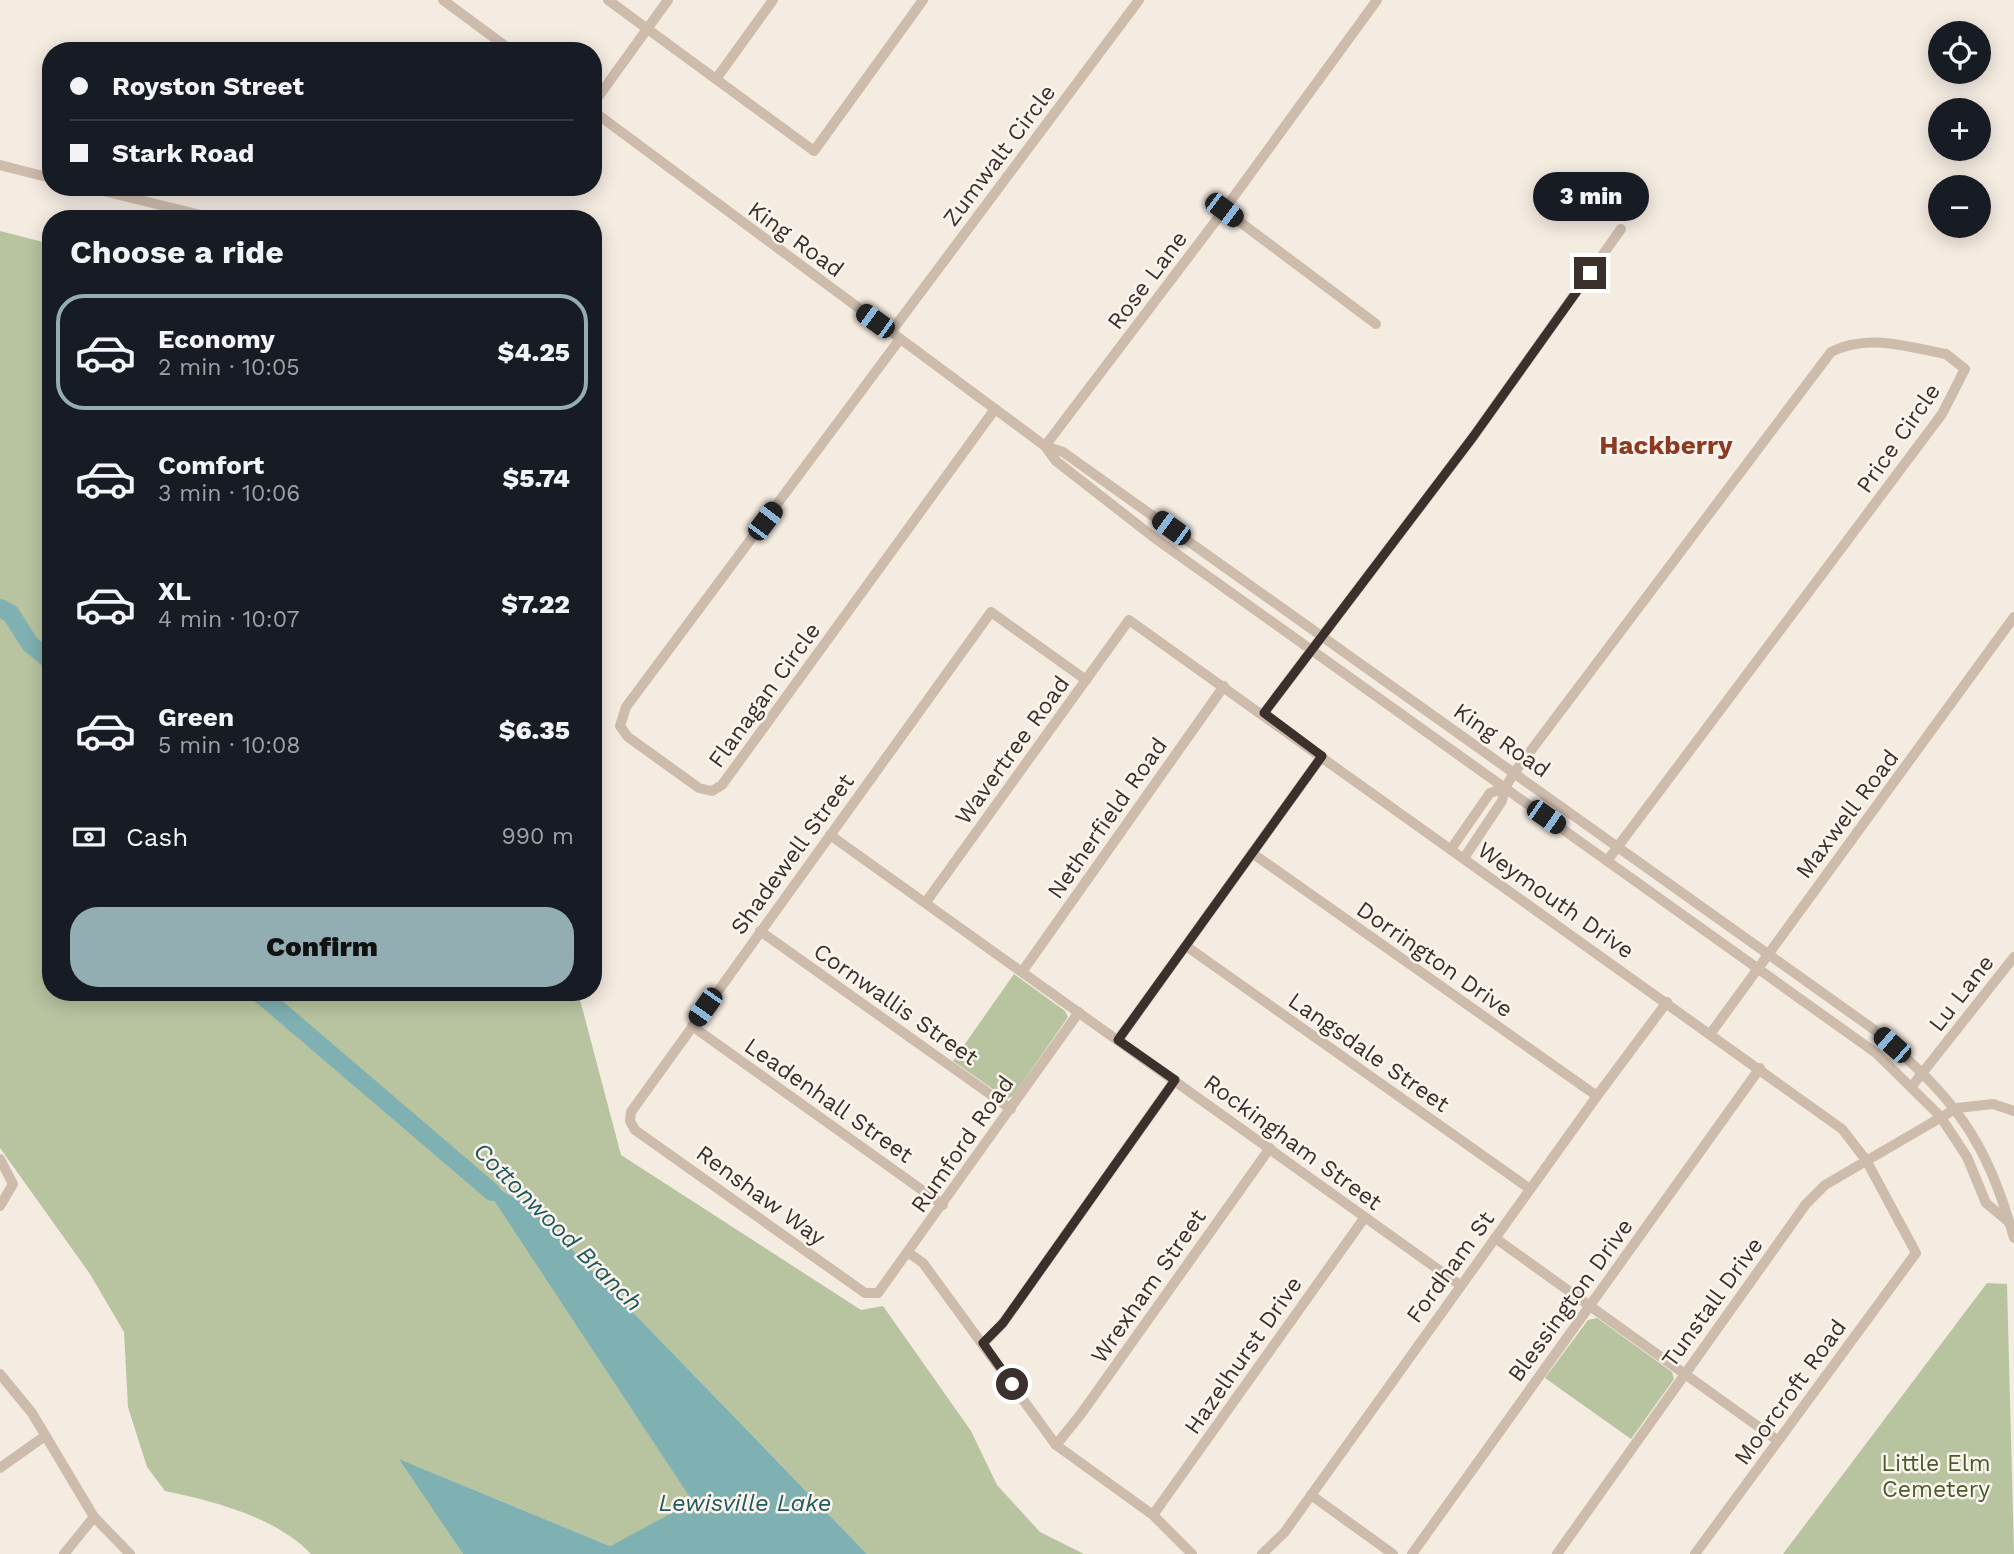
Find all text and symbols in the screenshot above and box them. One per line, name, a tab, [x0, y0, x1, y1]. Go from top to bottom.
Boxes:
map controls	[1928, 21, 1991, 238]
button: locate	[1928, 21, 1991, 84]
text: Royston Street	[112, 71, 304, 101]
street label: Zumwalt Circle	[937, 79, 1061, 231]
button: +	[1928, 98, 1991, 161]
text: Stark Road	[112, 138, 254, 168]
callout: 3 min	[1532, 172, 1648, 220]
button: −	[1928, 175, 1991, 238]
text: 3 min	[1560, 183, 1622, 210]
car	[1201, 189, 1248, 231]
street label: King Road	[743, 196, 849, 283]
street label: Rose Lane	[1102, 226, 1193, 335]
text: Choose a ride	[70, 233, 284, 271]
route end	[1574, 257, 1606, 289]
car	[852, 300, 899, 342]
icon: car	[74, 321, 137, 384]
text: Economy	[158, 324, 275, 354]
text: $4.25	[498, 337, 570, 367]
text: 2 min · 10:05	[158, 354, 300, 381]
street label: Price Circle	[1851, 378, 1946, 498]
district label: Hackberry	[1599, 430, 1733, 460]
icon: car	[74, 447, 137, 510]
text: Comfort	[158, 450, 264, 480]
text: $5.74	[502, 463, 570, 493]
text: 3 min · 10:06	[158, 480, 300, 507]
car	[744, 498, 787, 544]
car	[1148, 507, 1195, 549]
icon: car	[74, 573, 137, 636]
text: XL	[158, 576, 191, 606]
text: $7.22	[501, 589, 570, 619]
text: 4 min · 10:07	[158, 606, 299, 633]
street label: Flanagan Circle	[703, 617, 826, 773]
street label: Wavertree Road	[949, 671, 1075, 830]
street label: King Road	[1448, 697, 1555, 783]
icon: car	[74, 699, 137, 762]
text: Green	[158, 702, 234, 732]
text: $6.35	[499, 715, 570, 745]
text: 5 min · 10:08	[158, 732, 301, 759]
street label: Netherfield Road	[1042, 733, 1173, 904]
street label: Maxwell Road	[1790, 745, 1905, 884]
street label: Shadewell Street	[725, 768, 860, 940]
car	[1523, 796, 1570, 838]
icon: cash	[70, 818, 108, 856]
text: Cash	[126, 822, 188, 852]
text: 990 m	[502, 823, 574, 850]
street label: Weymouth Drive	[1472, 836, 1639, 964]
street label: Dorrington Drive	[1351, 895, 1518, 1023]
button: Confirm	[70, 907, 574, 987]
street label: Cornwallis Street	[808, 938, 983, 1071]
street label: Lu Lane	[1923, 950, 2000, 1037]
car	[685, 984, 726, 1030]
street label: Langsdale Street	[1283, 987, 1455, 1118]
car	[1870, 1023, 1915, 1067]
street label: Leadenhall Street	[739, 1032, 918, 1169]
street label: Rockingham Street	[1198, 1069, 1387, 1216]
street label: Rumford Road	[905, 1071, 1020, 1218]
water label: Cottonwood Branch	[468, 1137, 648, 1317]
street label: Renshaw Way	[691, 1140, 831, 1251]
street label: Wrexham Street	[1085, 1204, 1212, 1369]
street label: Fordham St	[1401, 1206, 1500, 1328]
street label: Blessington Drive	[1502, 1214, 1639, 1387]
street label: Tunstall Drive	[1656, 1232, 1769, 1372]
street label: Hazelhurst Drive	[1179, 1271, 1308, 1439]
street label: Moorcroft Road	[1729, 1314, 1852, 1470]
route start	[996, 1368, 1028, 1400]
park label: Little Elm Cemetery	[1881, 1450, 1991, 1503]
water label: Lewisville Lake	[659, 1489, 831, 1517]

